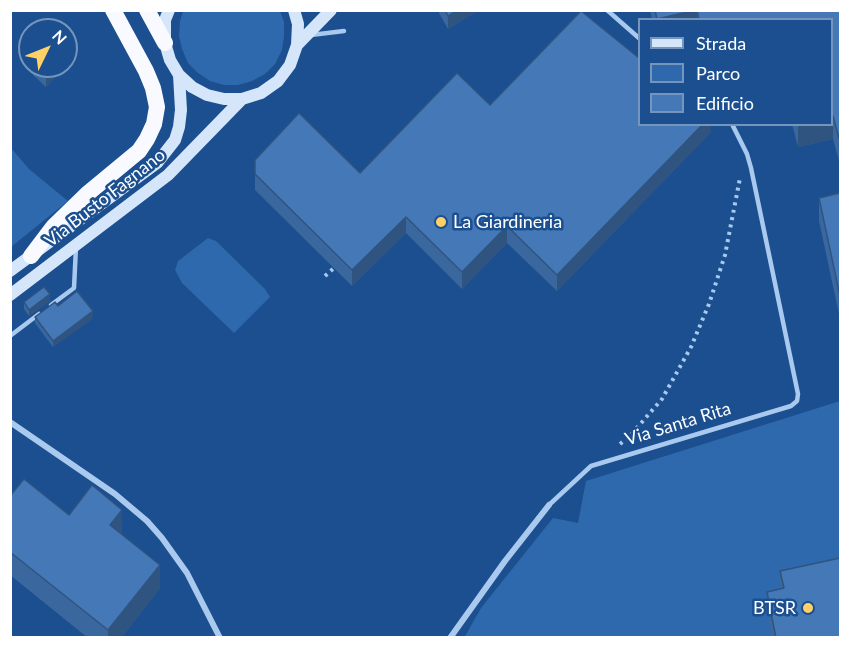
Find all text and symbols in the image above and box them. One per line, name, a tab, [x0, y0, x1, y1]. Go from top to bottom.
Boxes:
north arrow	[18, 18, 78, 78]
legend	[638, 18, 833, 126]
text: N	[49, 26, 71, 48]
text: Strada	[696, 32, 746, 54]
text: Parco	[696, 62, 740, 84]
text: Edificio	[696, 92, 754, 114]
street label: Via Busto Fagnano	[40, 144, 170, 252]
place label: La Giardineria	[453, 211, 562, 233]
marker: La Giardineria	[434, 215, 448, 229]
street label: Via Santa Rita	[623, 398, 733, 450]
place label: BTSR	[753, 597, 796, 619]
marker: BTSR	[801, 601, 815, 615]

